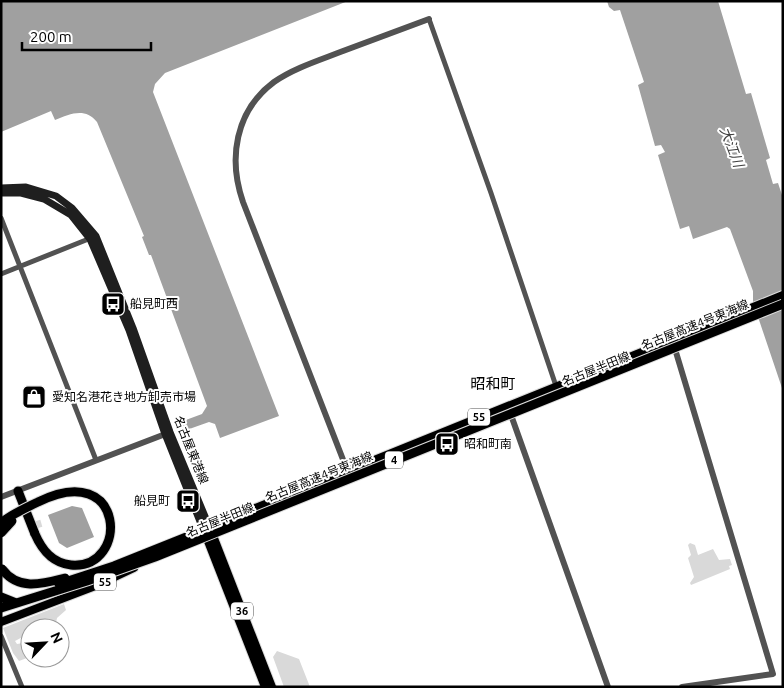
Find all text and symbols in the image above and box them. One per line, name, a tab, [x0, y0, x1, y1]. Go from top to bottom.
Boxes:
scale bar	[22, 20, 151, 52]
text: 200 m	[30, 28, 72, 45]
water label: 大江川	[717, 125, 748, 171]
bus stop icon: 船見町西	[100, 291, 126, 317]
place label: 船見町西	[130, 297, 178, 310]
street label: 名古屋高速4号東海線	[639, 297, 750, 352]
street label: 名古屋半田線	[560, 349, 632, 388]
district label: 昭和町	[470, 375, 516, 392]
shop icon: 愛知名港花き地方卸売市場	[21, 384, 47, 410]
place label: 愛知名港花き地方卸売市場	[52, 390, 196, 403]
road number: 55	[468, 408, 490, 426]
street label: 名古屋東港線	[172, 414, 211, 486]
bus stop icon: 昭和町南	[434, 431, 460, 457]
place label: 昭和町南	[464, 437, 512, 450]
street label: 名古屋高速4号東海線	[263, 449, 374, 504]
road number: 4	[385, 452, 403, 468]
bus stop icon: 船見町	[175, 488, 201, 514]
place label: 船見町	[134, 494, 170, 507]
street label: 名古屋半田線	[184, 500, 256, 539]
road number: 55	[94, 574, 116, 590]
road number: 36	[231, 602, 253, 620]
north arrow	[20, 618, 70, 668]
text: N	[47, 629, 66, 646]

